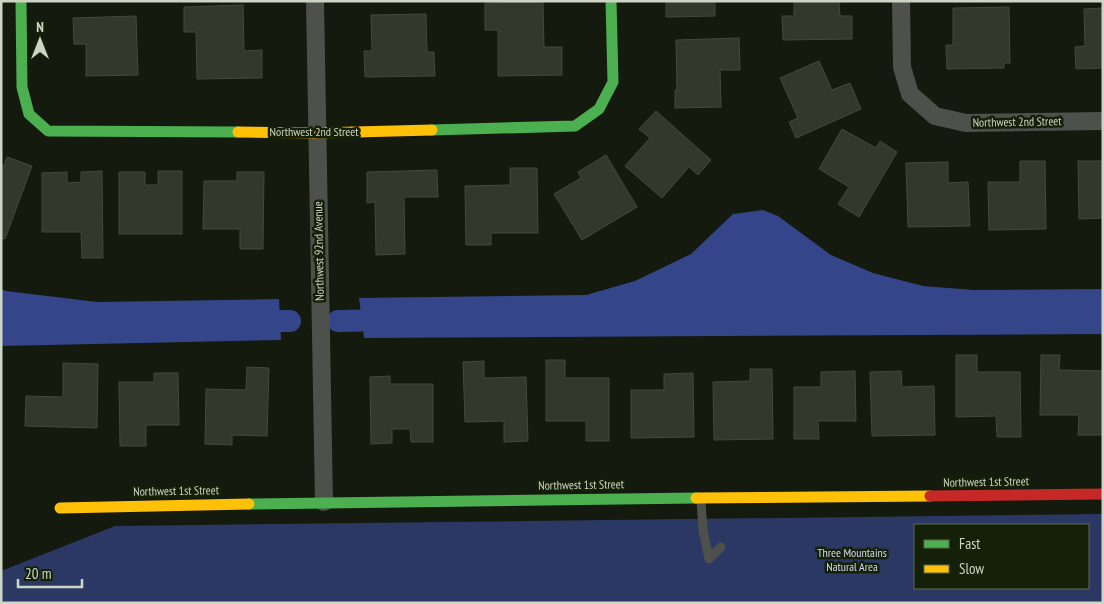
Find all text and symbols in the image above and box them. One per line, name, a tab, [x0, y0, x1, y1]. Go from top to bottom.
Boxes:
north arrow	[15, 15, 65, 65]
text: N	[36, 18, 44, 36]
street label: Northwest 2nd Street	[972, 113, 1062, 130]
street label: Northwest 2nd Street	[270, 124, 359, 139]
street label: Northwest 92nd Avenue	[310, 201, 327, 301]
street label: Northwest 1st Street	[943, 473, 1030, 490]
street label: Northwest 1st Street	[538, 476, 625, 493]
street label: Northwest 1st Street	[133, 482, 220, 499]
legend	[914, 524, 1089, 589]
text: Fast	[959, 534, 980, 553]
park label: Three Mountains Natural Area	[817, 545, 887, 574]
scale bar	[18, 556, 81, 588]
text: Slow	[959, 559, 984, 578]
text: 20 m	[25, 564, 51, 583]

